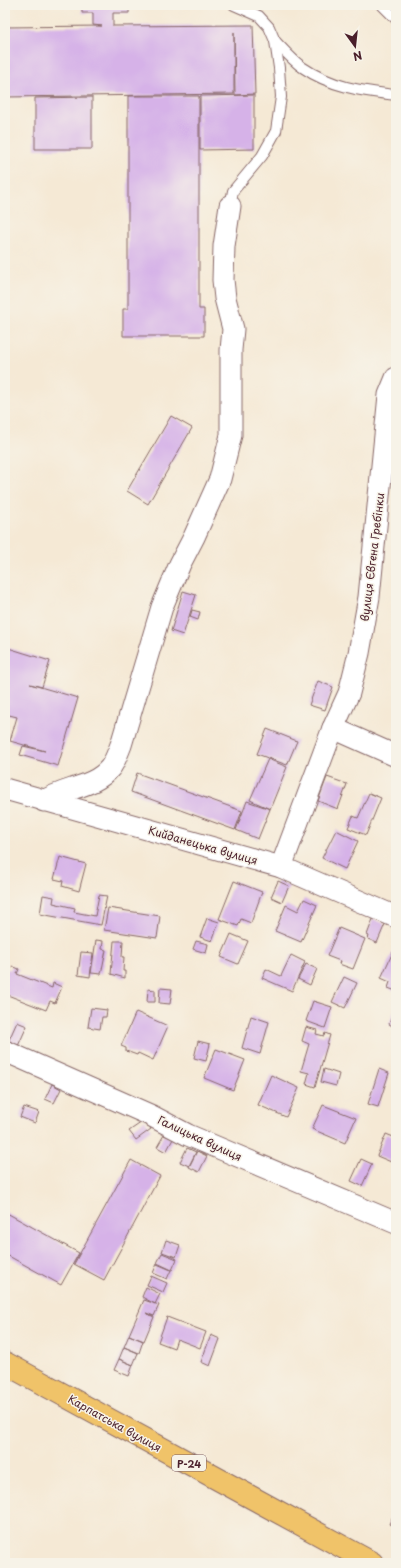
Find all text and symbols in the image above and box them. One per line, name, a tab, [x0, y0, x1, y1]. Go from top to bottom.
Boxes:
north arrow	[335, 26, 375, 66]
text: N	[351, 47, 364, 66]
street label: вулиця Євгена Гребінки	[356, 492, 388, 622]
street label: Кийданецька вулиця	[146, 821, 260, 869]
street label: Галицька вулиця	[155, 1111, 245, 1165]
street label: Карпатська вулиця	[65, 1390, 165, 1456]
road number: Р-24	[172, 1455, 206, 1471]

